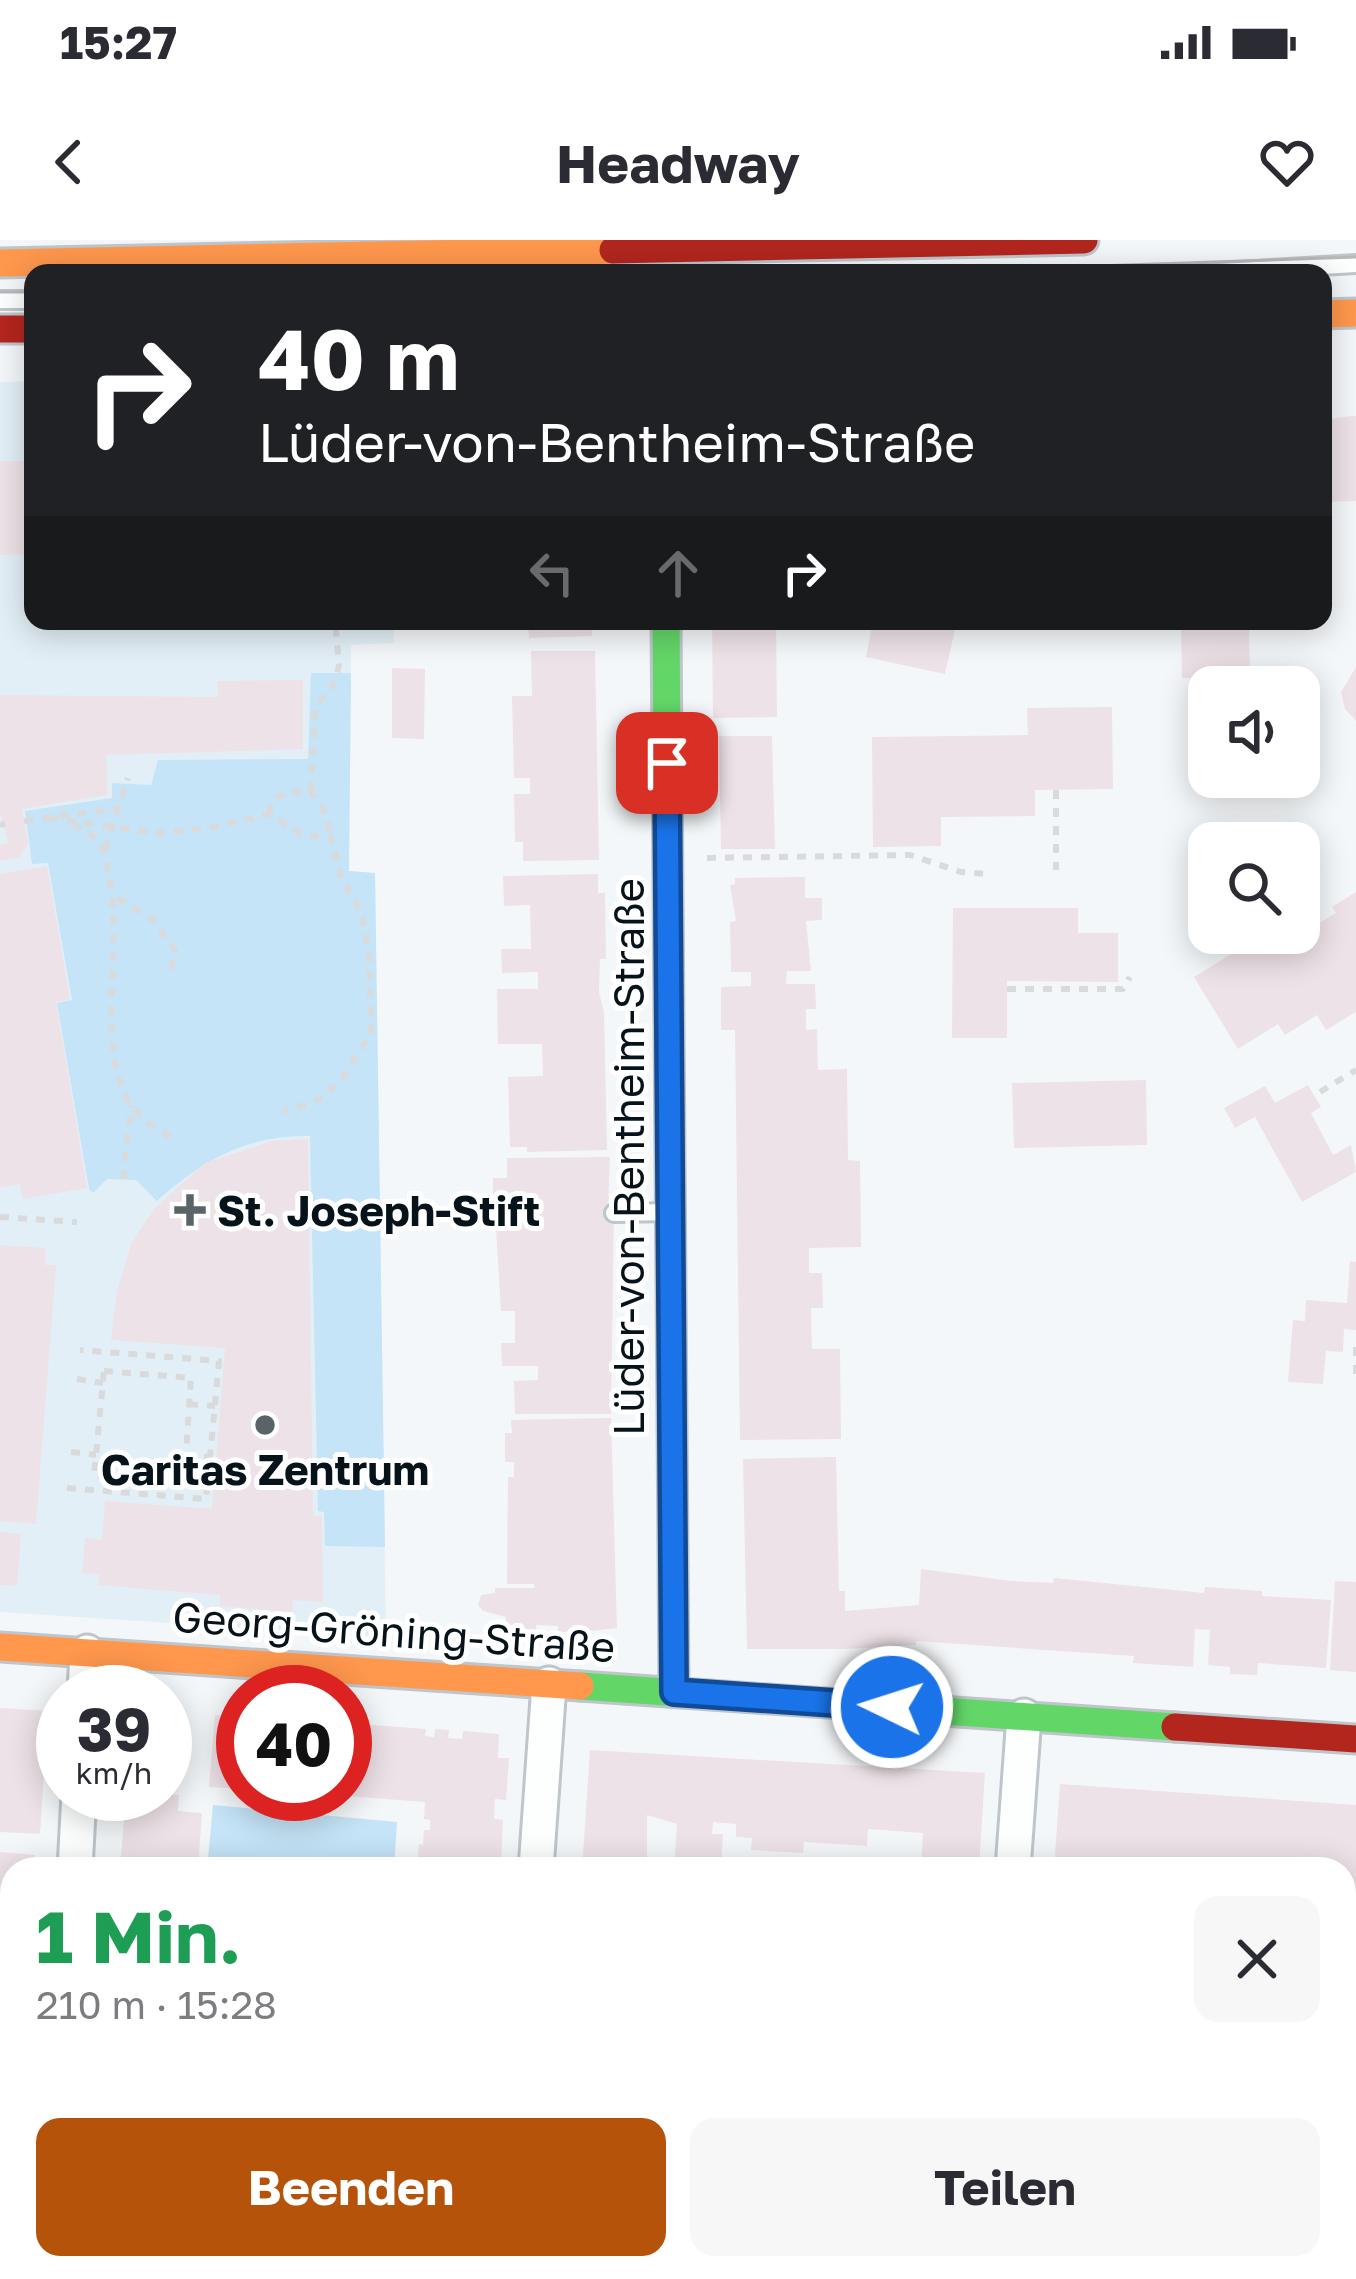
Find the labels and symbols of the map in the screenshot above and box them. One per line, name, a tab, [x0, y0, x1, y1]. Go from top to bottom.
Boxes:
pin	[616, 712, 718, 814]
street label: Lüder-von-Bentheim-Straße	[603, 878, 653, 1436]
place label: St. Joseph-Stift	[217, 1185, 540, 1235]
marker: St. Joseph-Stift	[174, 1194, 206, 1226]
marker: Caritas Zentrum	[252, 1412, 278, 1438]
place label: Caritas Zentrum	[101, 1444, 429, 1494]
street label: Georg-Gröning-Straße	[171, 1591, 617, 1671]
position arrow	[829, 1644, 955, 1770]
speed limit sign: 40	[216, 1665, 372, 1821]

